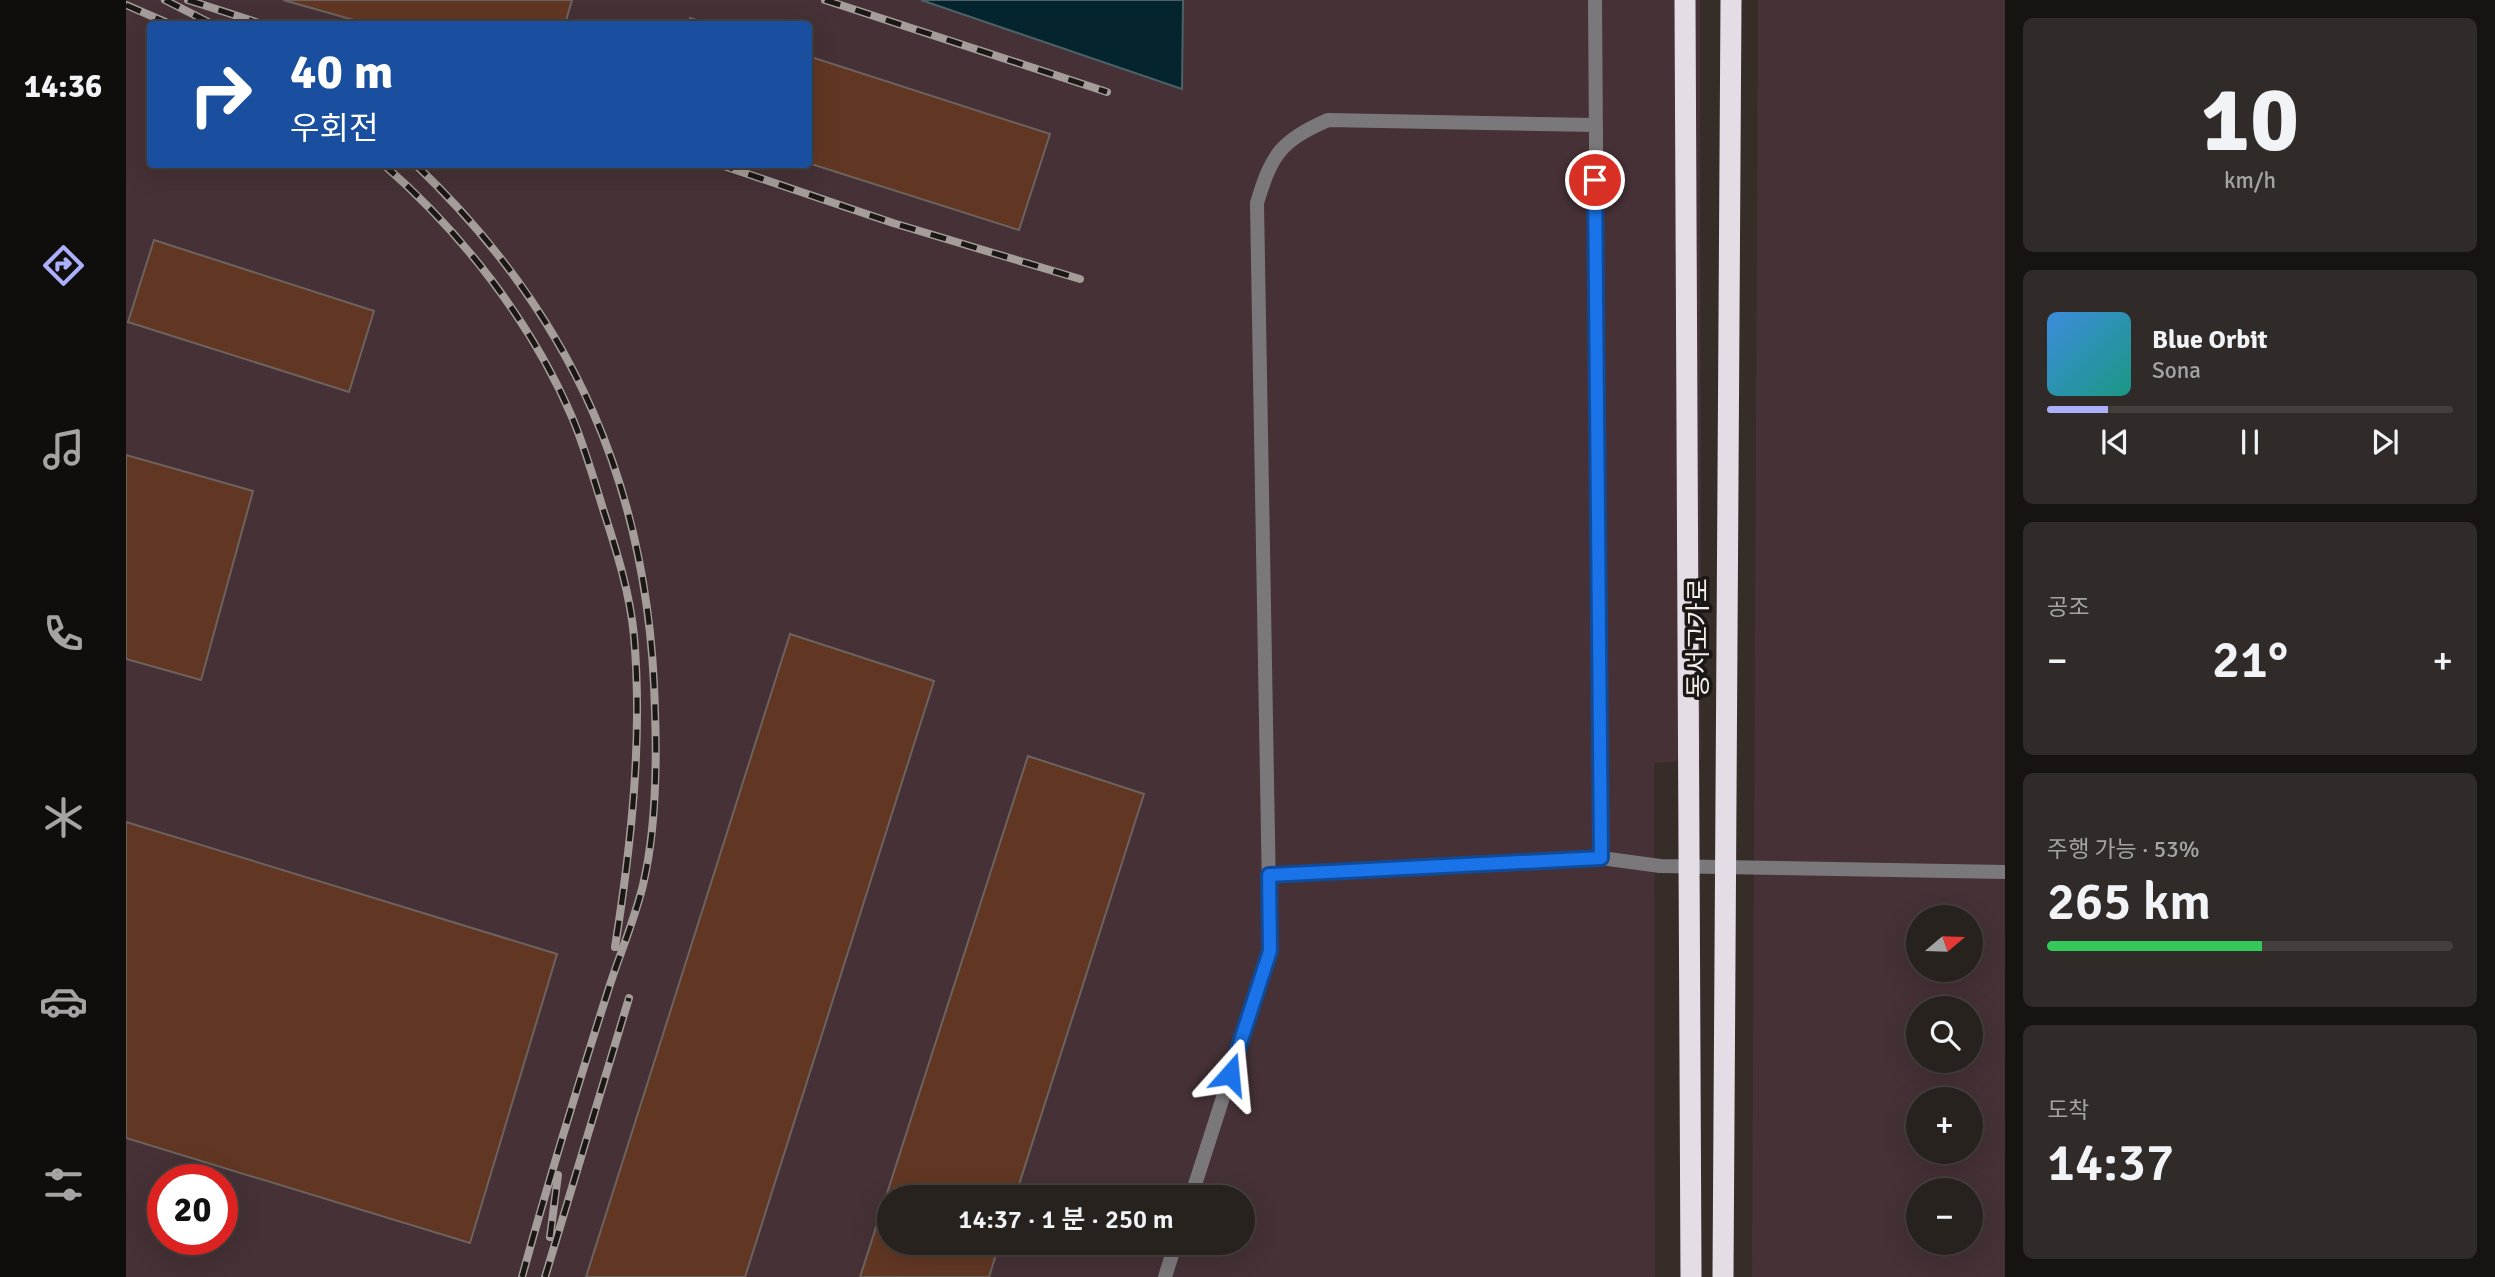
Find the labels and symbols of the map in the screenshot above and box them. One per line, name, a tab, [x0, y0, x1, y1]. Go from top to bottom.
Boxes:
pin	[1565, 150, 1625, 210]
street label: 동서고가로	[1683, 578, 1715, 698]
north arrow	[1906, 905, 1983, 982]
position arrow	[1193, 1037, 1267, 1111]
speed limit sign: 20	[147, 1164, 238, 1255]

